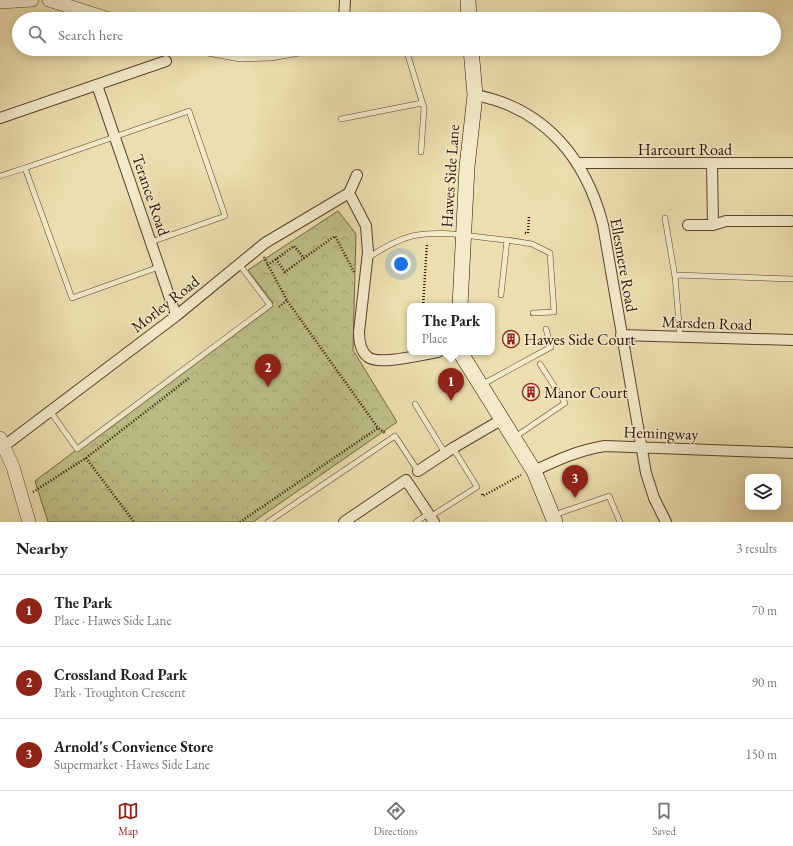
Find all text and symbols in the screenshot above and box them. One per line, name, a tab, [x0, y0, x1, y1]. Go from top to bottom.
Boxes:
search box	[12, 12, 781, 56]
icon: search	[26, 23, 48, 45]
text: Search here	[58, 25, 123, 44]
street label: Hawes Side Lane	[436, 124, 464, 228]
street label: Harcourt Road	[638, 139, 733, 160]
street label: Terance Road	[127, 152, 175, 239]
street label: Ellesmere Road	[605, 216, 643, 315]
your location	[391, 254, 411, 274]
street label: Morley Road	[127, 270, 204, 337]
popup	[407, 303, 495, 355]
text: The Park	[422, 311, 480, 330]
street label: Marsden Road	[661, 311, 753, 335]
building icon: Hawes Side Court	[501, 329, 521, 349]
place label: Hawes Side Court	[524, 329, 635, 350]
text: Place	[422, 330, 447, 347]
pin: 2	[255, 354, 281, 387]
pin: 1	[438, 368, 464, 401]
building icon: Manor Court	[521, 382, 541, 402]
place label: Manor Court	[544, 382, 627, 403]
street label: Hemingway	[623, 421, 700, 445]
pin: 3	[562, 465, 588, 498]
map controls	[745, 474, 781, 510]
button: layers	[745, 474, 781, 510]
text: Nearby	[16, 537, 68, 559]
text: 3 results	[736, 540, 777, 557]
text: The Park	[54, 593, 112, 612]
text: 1	[26, 602, 32, 619]
text: 70 m	[752, 602, 777, 619]
text: Place · Hawes Side Lane	[54, 612, 171, 629]
text: Crossland Road Park	[54, 665, 187, 684]
text: 2	[26, 674, 32, 691]
text: 90 m	[752, 674, 777, 691]
text: Park · Troughton Crescent	[54, 684, 185, 701]
text: Arnold's Convience Store	[54, 737, 213, 756]
text: 3	[26, 746, 32, 763]
text: 150 m	[746, 746, 777, 763]
text: Supermarket · Hawes Side Lane	[54, 756, 210, 773]
tab: Map	[117, 800, 139, 838]
tab: Directions	[374, 800, 418, 838]
tab: Saved	[652, 800, 676, 838]

